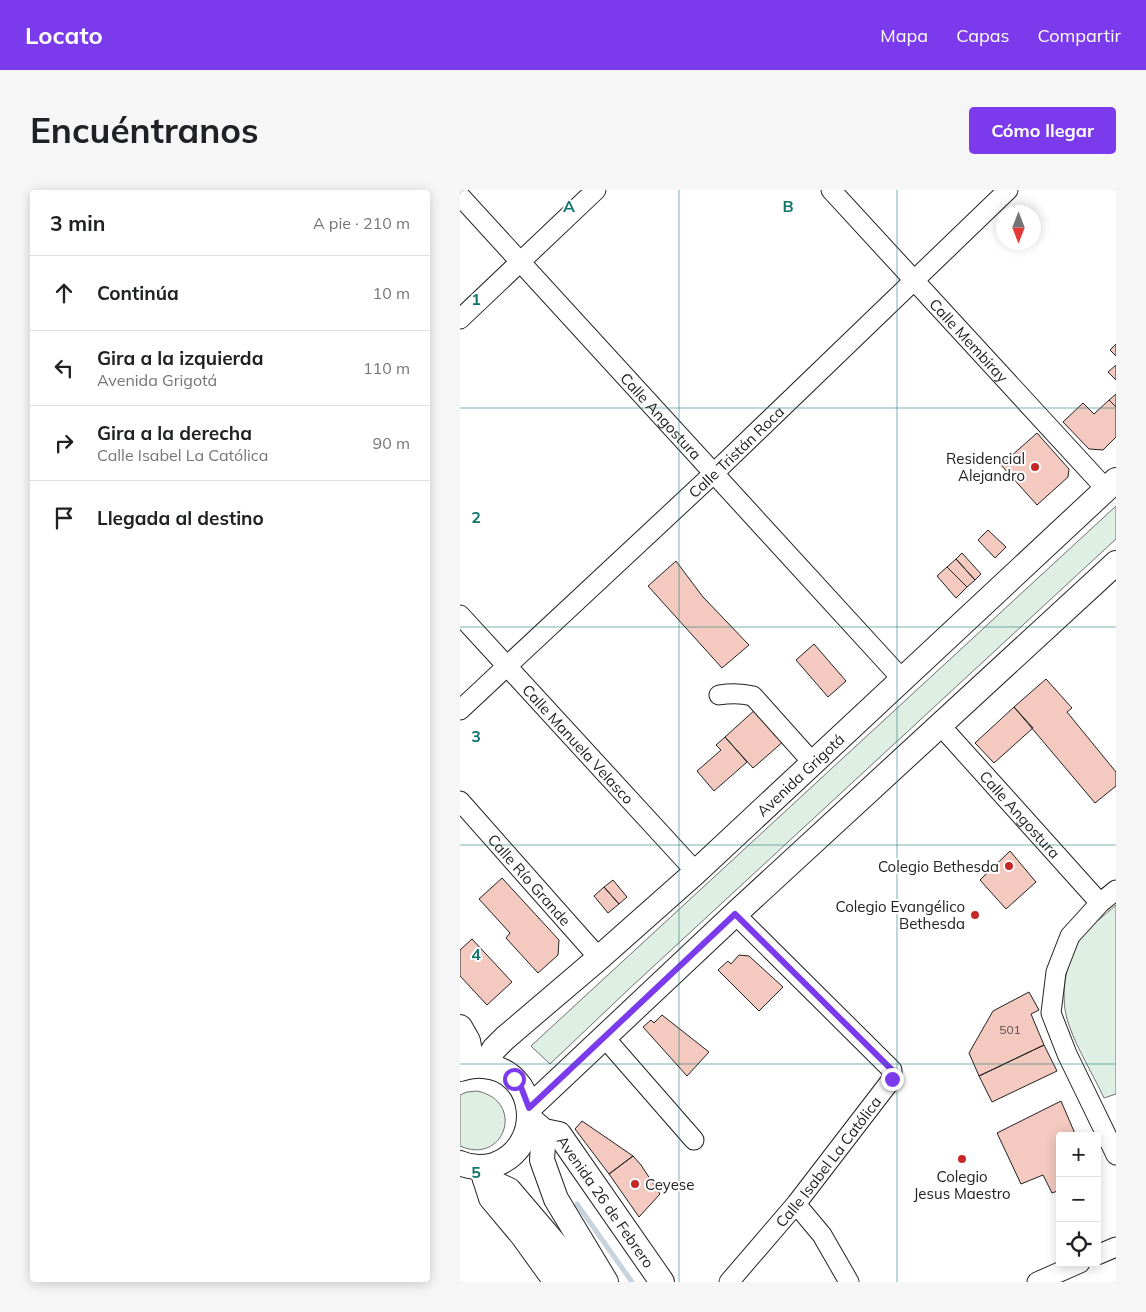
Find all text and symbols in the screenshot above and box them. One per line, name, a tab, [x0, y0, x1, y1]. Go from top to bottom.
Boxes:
text: Locato	[25, 20, 103, 50]
text: Mapa	[880, 24, 928, 47]
text: Capas	[956, 24, 1010, 47]
text: Compartir	[1038, 24, 1121, 47]
button: Cómo llegar	[969, 107, 1116, 154]
text: Encuéntranos	[30, 108, 259, 152]
text: A	[563, 196, 575, 216]
text: B	[782, 196, 794, 216]
north arrow	[996, 205, 1041, 250]
text: 3 min	[50, 210, 105, 236]
text: A pie · 210 m	[313, 213, 410, 233]
icon: ahead	[50, 279, 78, 307]
text: Continúa	[97, 281, 179, 305]
text: 10 m	[373, 283, 410, 303]
text: 1	[471, 289, 481, 309]
street label: Calle Membiray	[926, 294, 1012, 386]
text: Gira a la izquierda	[97, 346, 263, 370]
icon: left	[50, 354, 78, 382]
text: 110 m	[363, 358, 410, 378]
street label: Calle Angostura	[617, 368, 706, 463]
text: Avenida Grigotá	[97, 370, 217, 390]
street label: Calle Tristán Roca	[684, 402, 788, 502]
text: Gira a la derecha	[97, 421, 252, 445]
icon: right	[50, 429, 78, 457]
text: 90 m	[373, 433, 410, 453]
text: Calle Isabel La Católica	[97, 445, 268, 465]
place label: Residencial Alejandro	[946, 449, 1025, 485]
marker: Residencial Alejandro	[1029, 461, 1041, 473]
icon: arrive	[50, 504, 78, 532]
text: Llegada al destino	[97, 506, 264, 530]
text: 2	[471, 507, 481, 527]
street label: Calle Manuela Velasco	[519, 680, 638, 808]
text: 3	[471, 726, 481, 746]
street label: Avenida Grigotá	[753, 729, 848, 820]
street label: Calle Angostura	[976, 766, 1065, 862]
street label: Calle Río Grande	[484, 830, 575, 929]
place label: Colegio Bethesda	[878, 857, 999, 876]
marker: Colegio Bethesda	[1003, 860, 1015, 872]
place label: Colegio Evangélico Bethesda	[835, 897, 965, 933]
marker: Colegio Evangélico Bethesda	[969, 909, 981, 921]
text: 4	[471, 944, 481, 964]
house number: 501	[999, 1022, 1021, 1037]
route start	[503, 1068, 526, 1091]
route end	[881, 1068, 904, 1091]
street label: Calle Isabel La Católica	[771, 1092, 885, 1231]
street label: Avenida 26 de Febrero	[553, 1132, 659, 1271]
map controls	[1056, 1132, 1101, 1267]
button: +	[1056, 1132, 1101, 1177]
marker: Colegio Jesus Maestro	[956, 1153, 968, 1165]
text: 5	[471, 1162, 481, 1182]
place label: Colegio Jesus Maestro	[913, 1167, 1011, 1203]
place label: Ceyese	[645, 1175, 694, 1194]
button: −	[1056, 1177, 1101, 1222]
marker: Ceyese	[629, 1178, 641, 1190]
button: locate	[1056, 1222, 1101, 1267]

